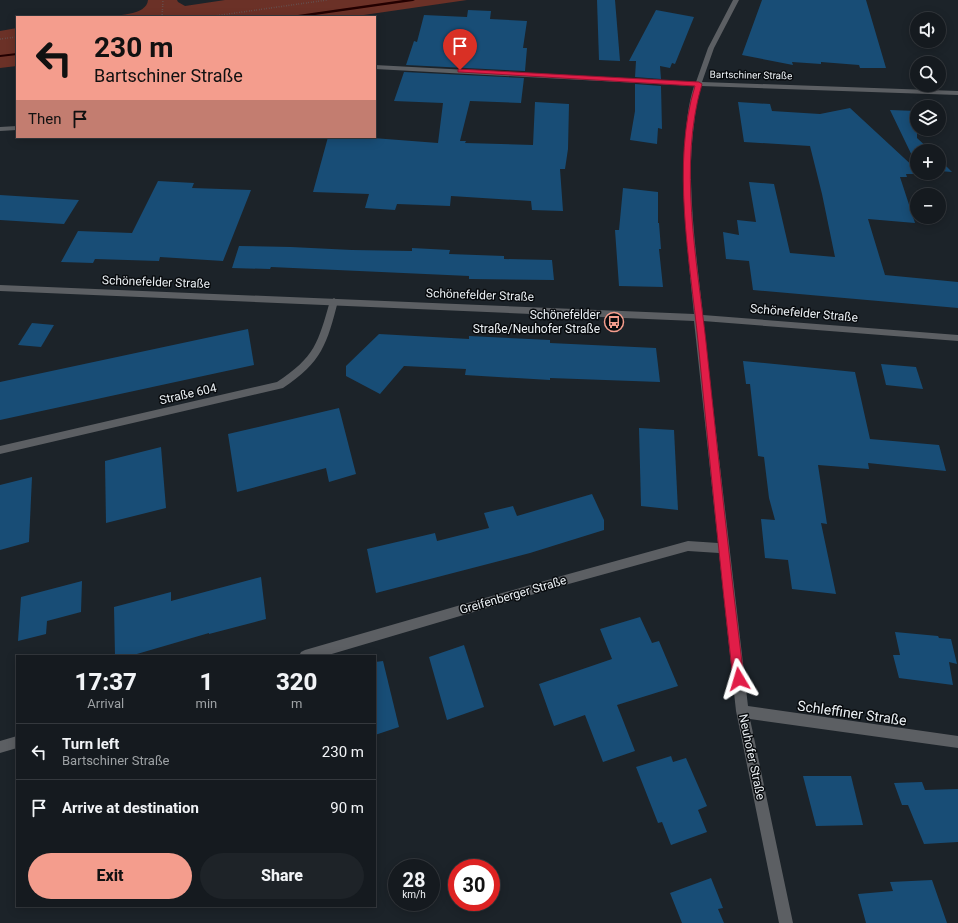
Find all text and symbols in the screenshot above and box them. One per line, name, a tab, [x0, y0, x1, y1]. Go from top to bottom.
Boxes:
map controls	[910, 12, 946, 224]
button: sound	[910, 12, 946, 48]
pin	[443, 29, 477, 70]
text: 230 m	[94, 31, 173, 64]
icon: left	[28, 32, 80, 84]
icon: arrive	[449, 35, 471, 57]
button: search	[910, 56, 946, 92]
text: Bartschiner Straße	[94, 65, 243, 86]
street label: Bartschiner Straße	[710, 69, 792, 81]
button: layers	[910, 100, 946, 136]
icon: arrive	[69, 108, 91, 130]
text: Then	[28, 110, 61, 128]
button: +	[910, 144, 946, 180]
button: −	[910, 188, 946, 224]
street label: Schönefelder Straße	[102, 273, 210, 291]
street label: Schönefelder Straße	[426, 286, 534, 304]
street label: Schönefelder Straße	[749, 301, 859, 325]
place label: Schönefelder Straße/Neuhofer Straße	[473, 308, 600, 336]
bus stop icon: Schönefelder Straße/Neuhofer Straße	[603, 311, 625, 333]
street label: Straße 604	[158, 381, 218, 407]
street label: Greifenberger Straße	[458, 573, 568, 617]
position arrow	[718, 658, 760, 700]
text: 17:37	[75, 668, 137, 696]
text: 1	[199, 668, 213, 696]
text: 320	[276, 668, 317, 696]
text: Arrival	[87, 696, 124, 711]
text: min	[196, 696, 217, 711]
text: m	[291, 696, 302, 711]
street label: Schleffiner Straße	[796, 697, 908, 729]
street label: Neuhofer Straße	[736, 713, 768, 801]
text: Turn left	[62, 735, 119, 753]
icon: left	[28, 741, 50, 763]
text: 230 m	[322, 743, 364, 761]
text: Bartschiner Straße	[62, 753, 170, 768]
icon: arrive	[28, 797, 50, 819]
text: Arrive at destination	[62, 799, 199, 817]
text: 90 m	[330, 799, 364, 817]
button: Exit	[28, 853, 192, 899]
button: Share	[200, 853, 364, 899]
speed limit sign: 30	[448, 859, 500, 911]
text: 28	[403, 868, 425, 892]
text: km/h	[402, 889, 426, 900]

